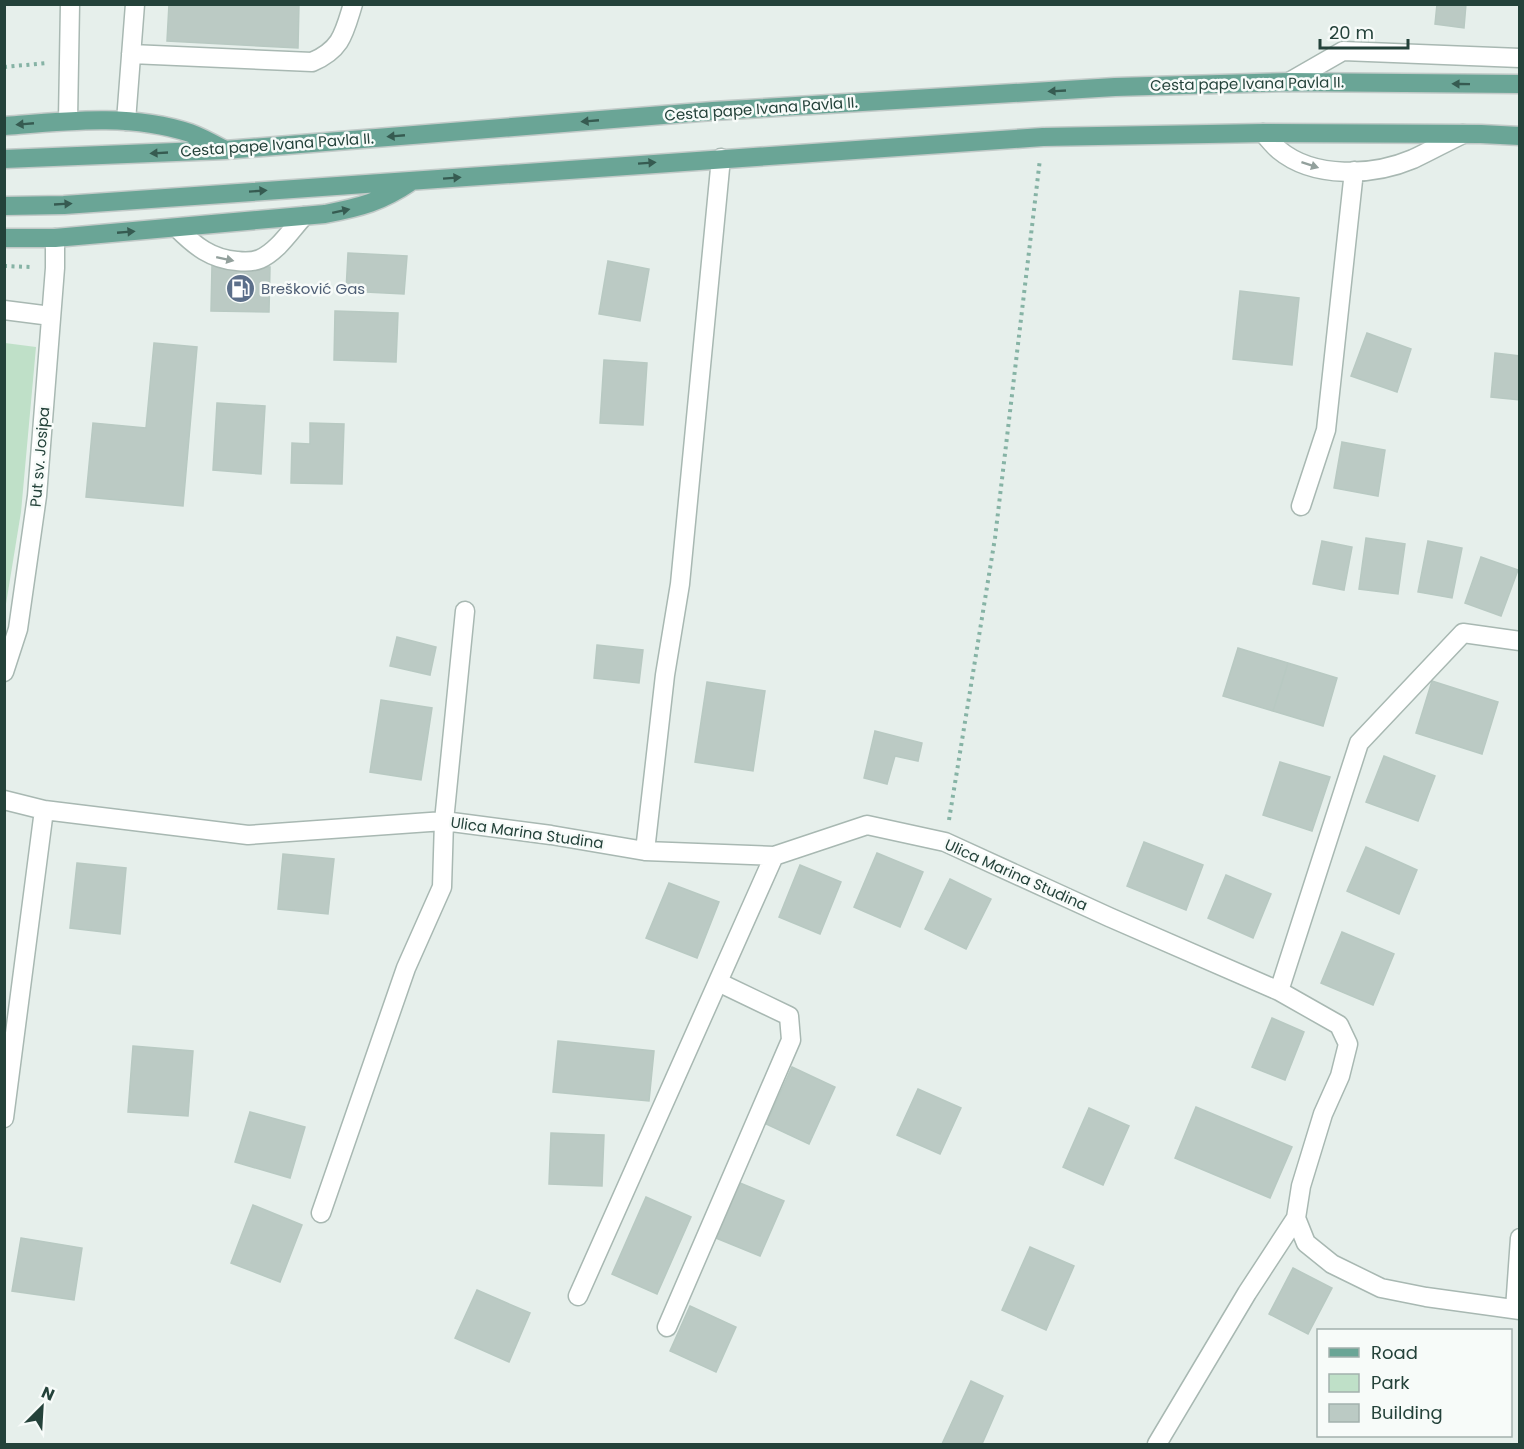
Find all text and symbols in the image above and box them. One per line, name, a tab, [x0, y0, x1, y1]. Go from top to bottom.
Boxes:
scale bar	[1320, 12, 1408, 50]
text: 20 m	[1329, 20, 1374, 45]
street label: Cesta pape Ivana Pavla II.	[1150, 71, 1344, 96]
one-way arrow	[1452, 79, 1471, 89]
one-way arrow	[1047, 86, 1066, 95]
street label: Cesta pape Ivana Pavla II.	[664, 91, 858, 126]
one-way arrow	[580, 116, 599, 125]
one-way arrow	[15, 119, 34, 129]
street label: Cesta pape Ivana Pavla II.	[180, 127, 374, 162]
one-way arrow	[386, 131, 405, 141]
one-way arrow	[150, 148, 169, 157]
one-way arrow	[637, 159, 656, 168]
one-way arrow	[1301, 161, 1319, 170]
one-way arrow	[443, 173, 462, 182]
one-way arrow	[248, 187, 267, 196]
one-way arrow	[53, 200, 72, 209]
one-way arrow	[331, 206, 350, 215]
one-way arrow	[116, 227, 135, 237]
one-way arrow	[216, 254, 234, 264]
fuel station icon: Brešković Gas	[224, 273, 256, 305]
place label: Brešković Gas	[261, 278, 365, 299]
street label: Put sv. Josipa	[25, 406, 54, 508]
street label: Ulica Marina Studina	[449, 811, 605, 854]
street label: Ulica Marina Studina	[941, 834, 1091, 916]
legend	[1317, 1329, 1512, 1437]
text: Road	[1371, 1340, 1418, 1365]
text: Park	[1371, 1370, 1410, 1395]
north arrow	[12, 1377, 72, 1437]
text: N	[38, 1381, 58, 1407]
text: Building	[1371, 1400, 1443, 1425]

